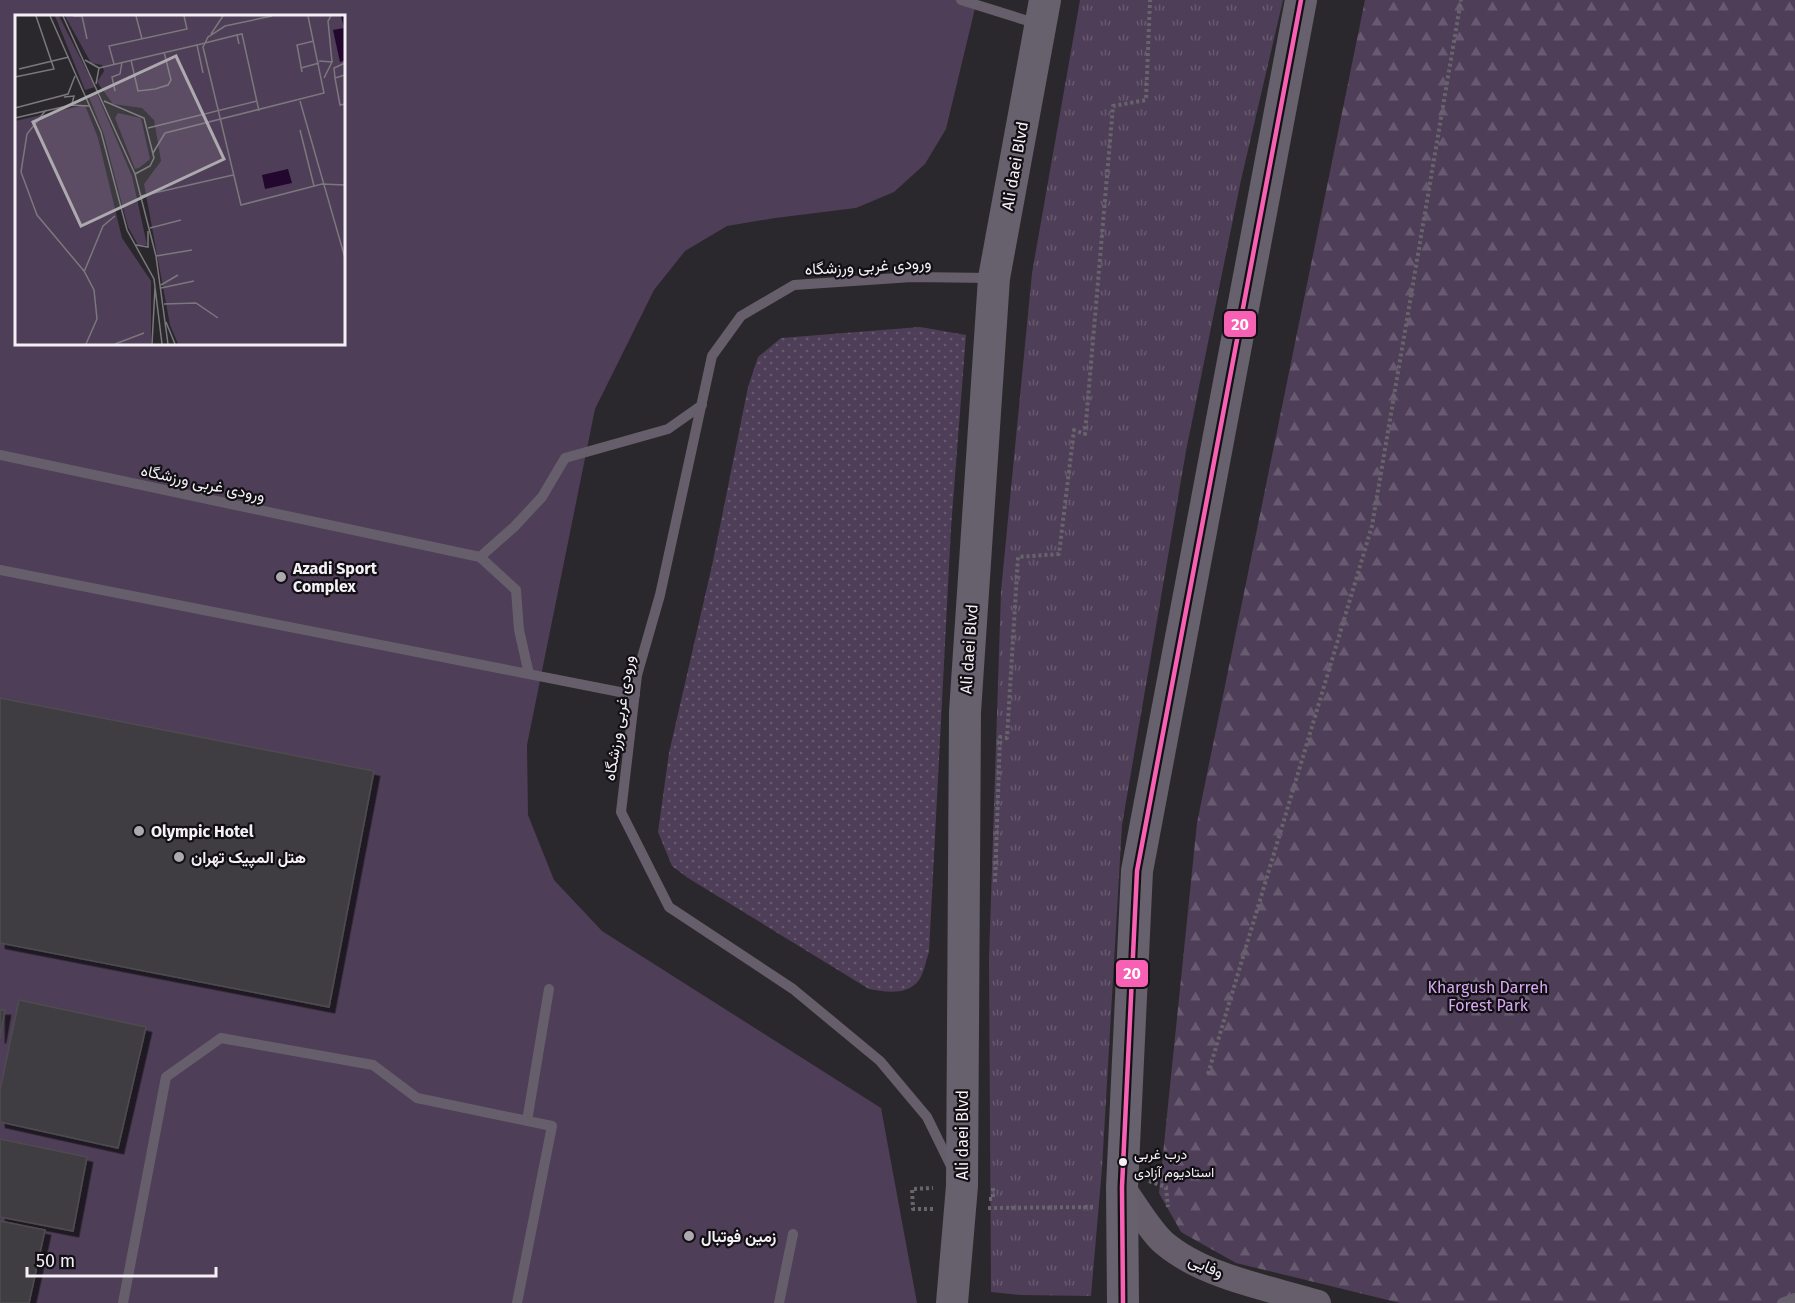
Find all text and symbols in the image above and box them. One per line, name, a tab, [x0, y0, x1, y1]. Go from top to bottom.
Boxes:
inset map	[15, 15, 345, 345]
street label: Ali daei Blvd	[998, 120, 1032, 212]
street label: ورودی غربی ورزشگاه	[804, 253, 932, 280]
line badge: 20	[1223, 310, 1257, 338]
text: 20	[1231, 315, 1249, 334]
street label: ورودی غربی ورزشگاه	[139, 461, 267, 506]
place label: Azadi Sport Complex	[292, 559, 378, 596]
marker: Azadi Sport Complex	[274, 570, 288, 584]
street label: Ali daei Blvd	[956, 603, 982, 695]
street label: ورودی غربی ورزشگاه	[600, 654, 639, 782]
place label: Olympic Hotel	[151, 822, 254, 841]
marker: Olympic Hotel	[132, 824, 146, 838]
place label: هتل المپیک تهران	[191, 848, 306, 869]
marker: هتل المپیک تهران	[172, 850, 186, 864]
line badge: 20	[1115, 959, 1149, 988]
text: 20	[1123, 964, 1141, 983]
park label: Khargush Darreh Forest Park	[1428, 978, 1548, 1015]
street label: Ali daei Blvd	[953, 1090, 972, 1180]
place label: درب غربی استادیوم آزادی	[1134, 1146, 1214, 1181]
marker: درب غربی استادیوم آزادی	[1117, 1156, 1129, 1168]
place label: زمین فوتبال	[701, 1227, 777, 1247]
marker: زمین فوتبال	[682, 1229, 696, 1243]
scale bar	[27, 1240, 216, 1278]
text: 50 m	[36, 1250, 75, 1272]
street label: وفایی	[1185, 1250, 1226, 1283]

